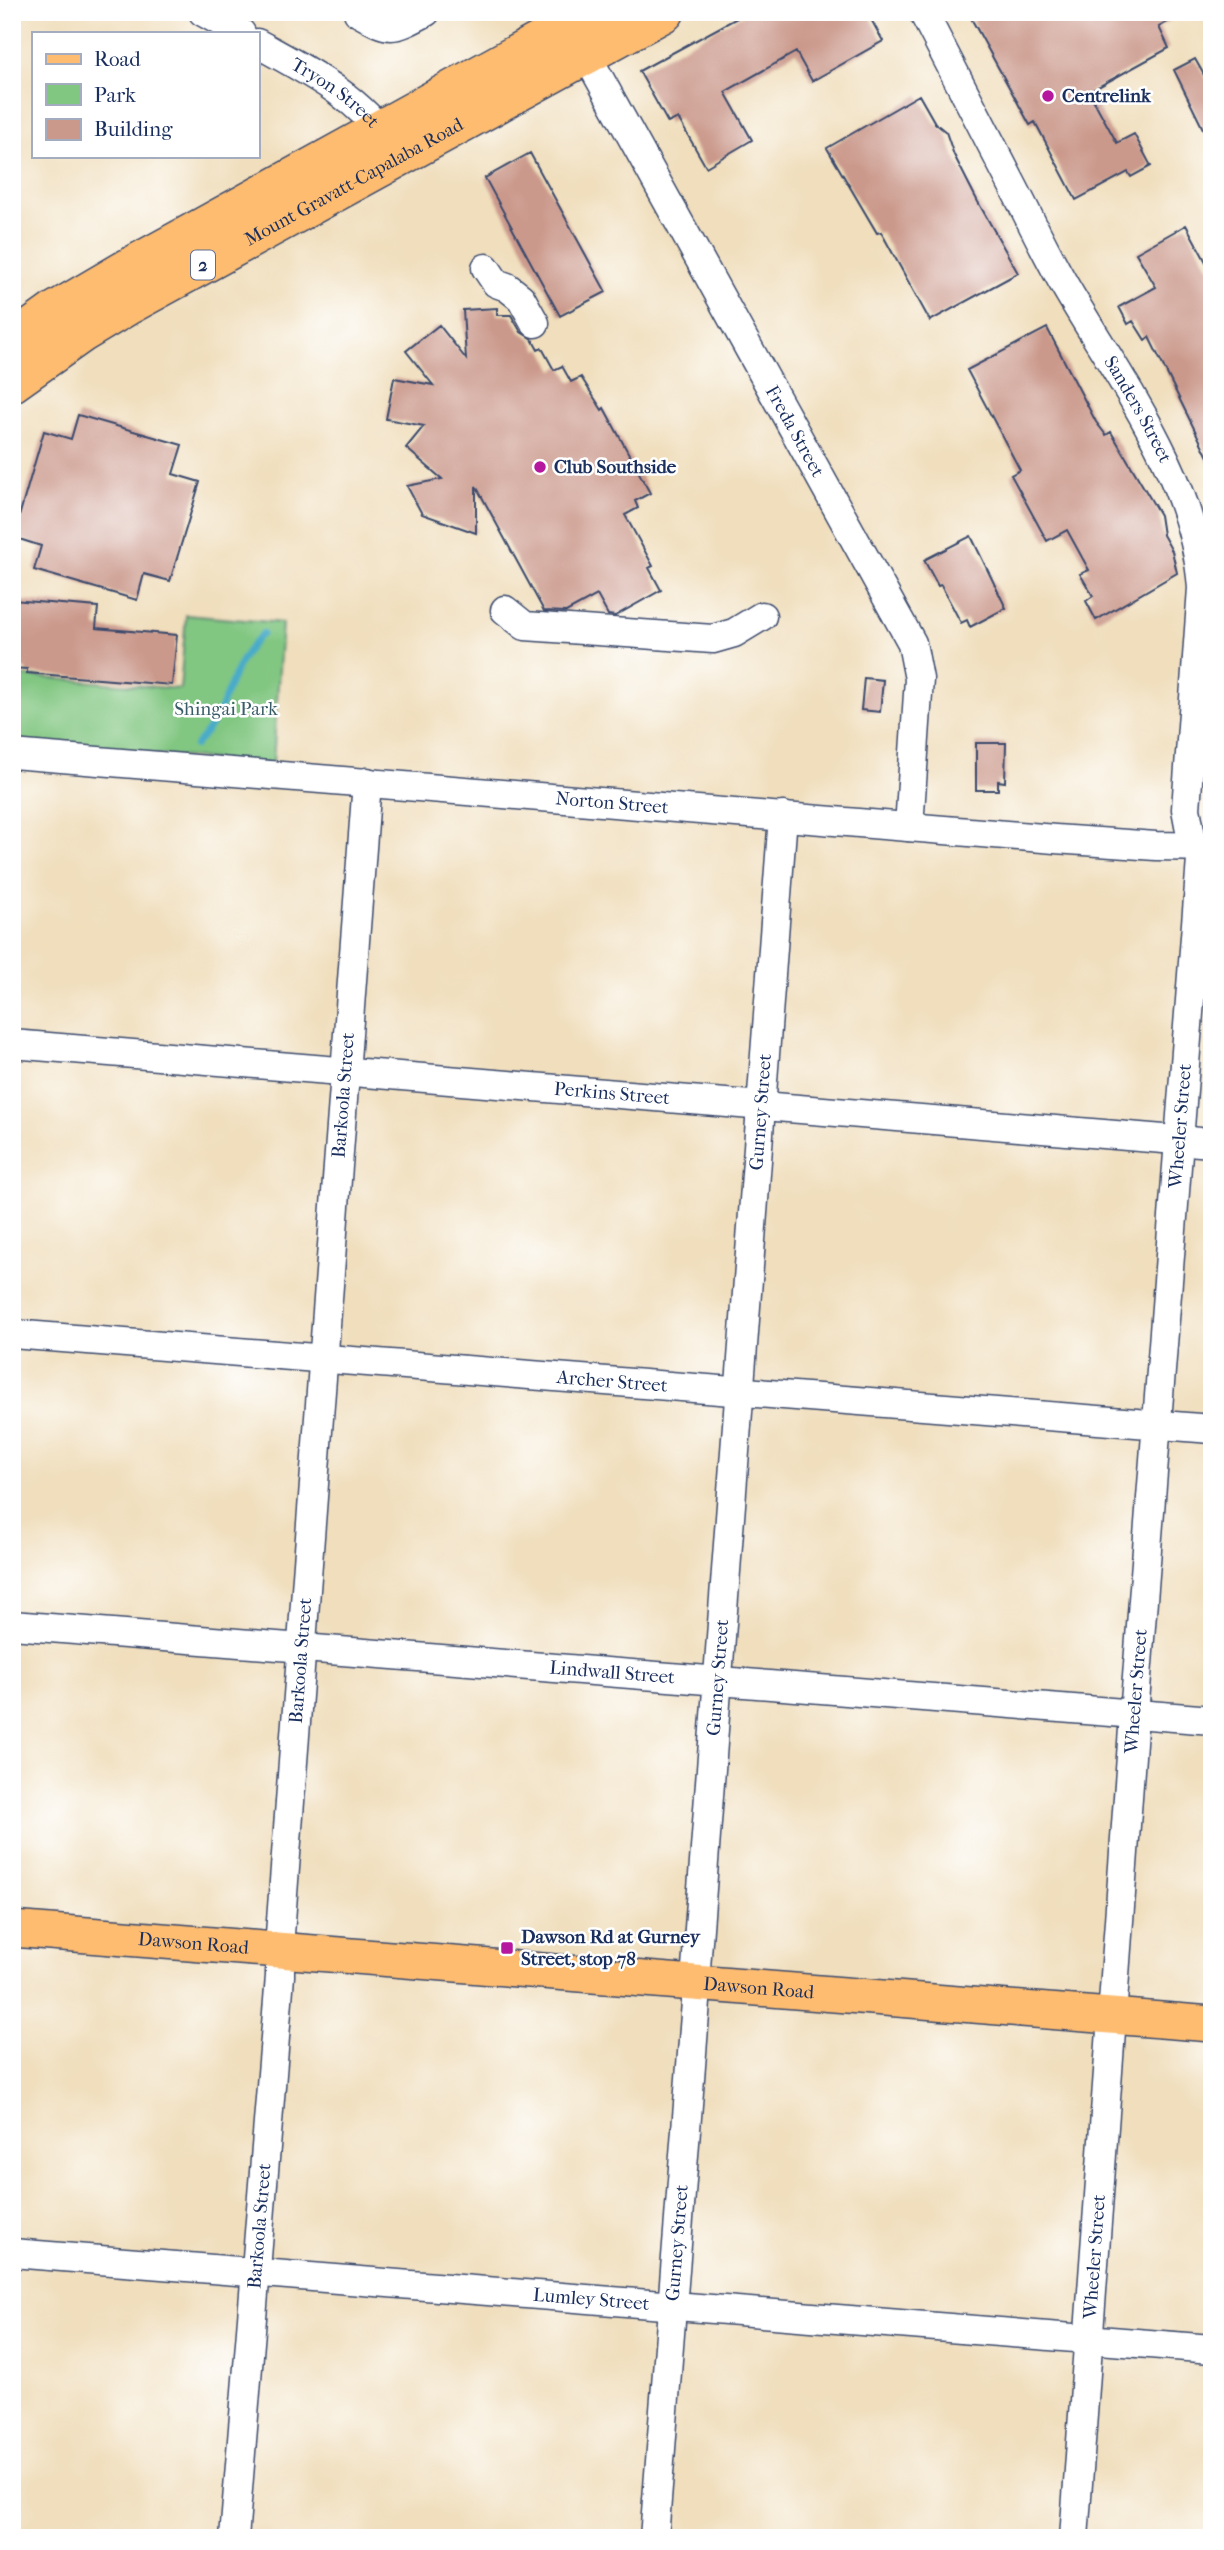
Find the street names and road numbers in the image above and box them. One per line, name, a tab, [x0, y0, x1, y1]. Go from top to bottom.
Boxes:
street label: Tryon Street	[287, 53, 384, 132]
street label: Mount Gravatt-Capalaba Road	[241, 113, 468, 251]
road number: 2	[191, 250, 215, 279]
street label: Sanders Street	[1099, 352, 1176, 466]
street label: Freda Street	[761, 382, 829, 481]
street label: Norton Street	[555, 787, 670, 818]
street label: Barkoola Street	[328, 1031, 359, 1159]
street label: Gurney Street	[745, 1053, 776, 1171]
street label: Wheeler Street	[1164, 1063, 1196, 1190]
street label: Perkins Street	[553, 1078, 671, 1109]
street label: Archer Street	[555, 1366, 669, 1397]
street label: Barkoola Street	[285, 1597, 316, 1724]
street label: Gurney Street	[703, 1618, 733, 1737]
street label: Wheeler Street	[1120, 1628, 1152, 1755]
street label: Lindwall Street	[549, 1657, 676, 1688]
street label: Dawson Road	[137, 1928, 250, 1959]
street label: Dawson Road	[702, 1973, 816, 2004]
street label: Barkoola Street	[243, 2162, 276, 2290]
street label: Gurney Street	[662, 2184, 693, 2302]
street label: Wheeler Street	[1079, 2193, 1110, 2321]
street label: Lumley Street	[532, 2284, 650, 2315]

